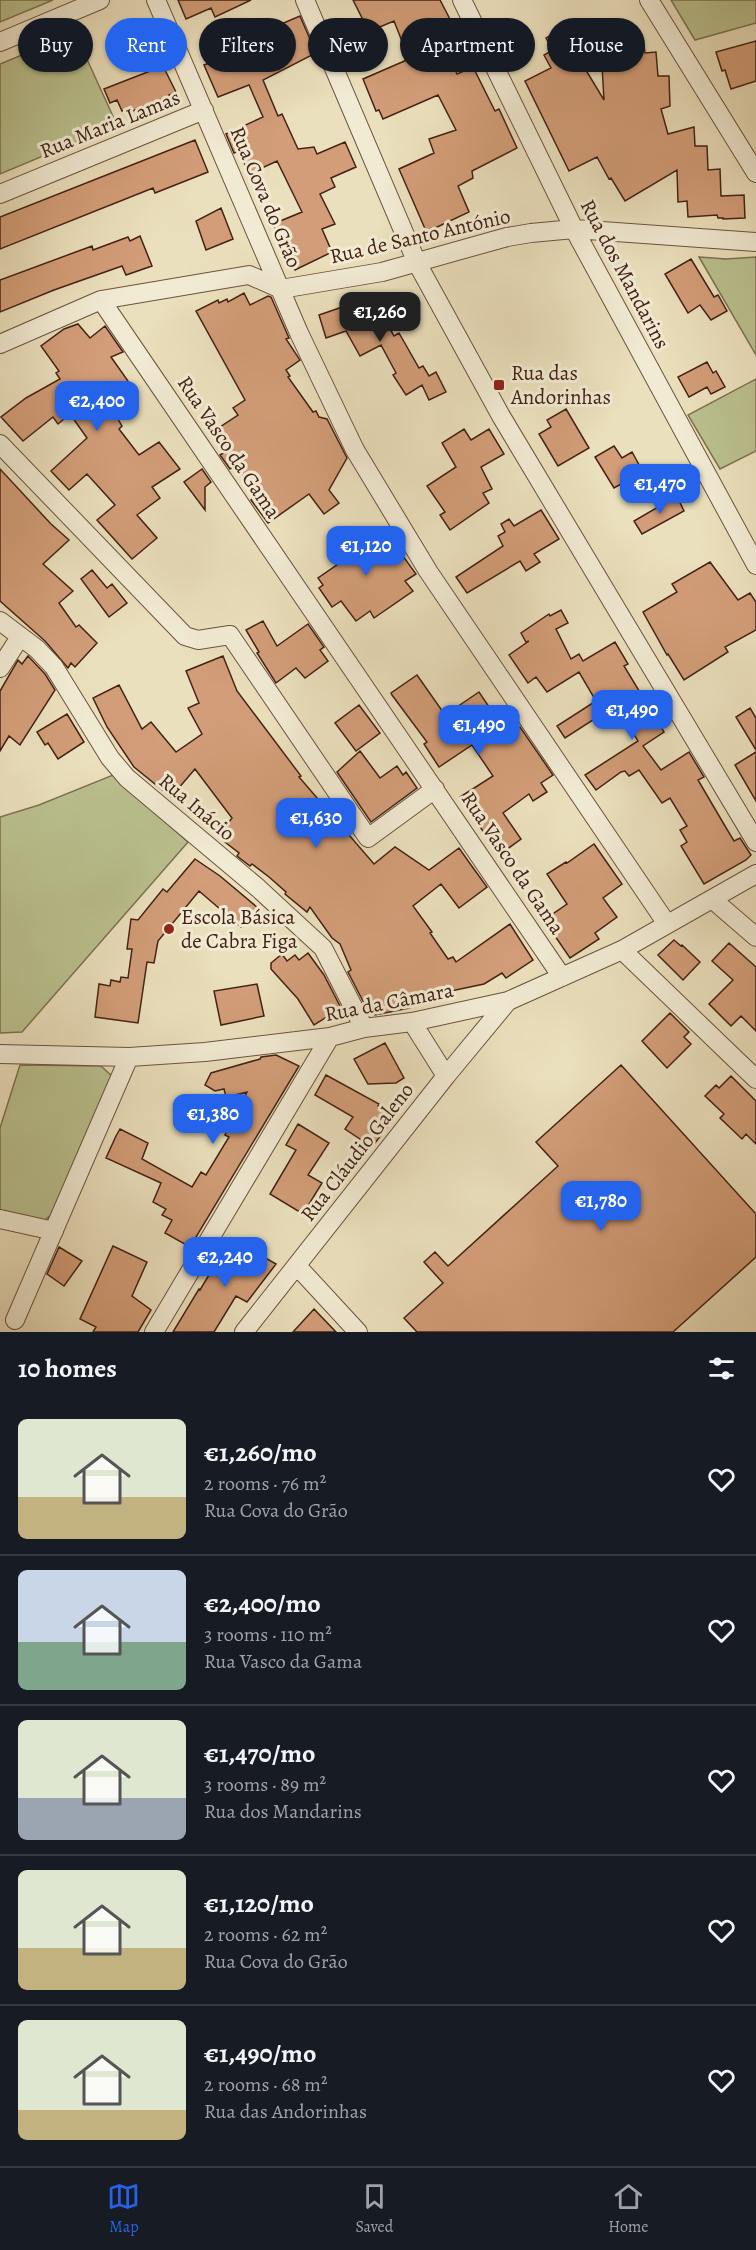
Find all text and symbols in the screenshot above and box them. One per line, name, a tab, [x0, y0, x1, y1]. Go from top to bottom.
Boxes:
chip: Buy	[18, 18, 93, 72]
chip: Rent	[105, 18, 187, 72]
chip: Filters	[199, 18, 296, 72]
chip: New	[308, 18, 388, 72]
chip: Apartment	[400, 18, 535, 72]
chip: House	[547, 18, 645, 72]
street label: Rua Maria Lamas	[36, 83, 184, 165]
street label: Rua Cova do Grão	[224, 122, 308, 272]
street label: Rua dos Mandarins	[574, 194, 676, 354]
street label: Rua de Santo António	[327, 202, 513, 270]
pin: €1,260	[331, 292, 429, 343]
text: €1,260	[353, 298, 407, 325]
place label: Rua das Andorinhas	[510, 359, 611, 411]
street label: Rua Vasco da Gama	[171, 370, 287, 524]
marker: Rua das Andorinhas	[492, 378, 506, 392]
pin: €2,400	[48, 381, 146, 432]
text: €2,400	[69, 387, 125, 414]
pin: €1,470	[611, 464, 709, 515]
text: €1,470	[634, 470, 686, 497]
pin: €1,120	[317, 526, 415, 577]
text: €1,120	[341, 532, 391, 559]
pin: €1,490	[583, 690, 681, 741]
text: €1,490	[606, 696, 658, 723]
pin: €1,490	[430, 705, 528, 756]
text: €1,490	[453, 711, 505, 738]
street label: Rua Inácio	[153, 767, 241, 847]
street label: Rua Vasco da Gama	[455, 786, 571, 940]
pin: €1,630	[267, 798, 365, 849]
text: €1,630	[290, 804, 342, 831]
place label: Escola Básica de Cabra Figa	[181, 903, 298, 955]
marker: Escola Básica de Cabra Figa	[162, 922, 176, 936]
street label: Rua da Câmara	[322, 976, 456, 1028]
street label: Rua Cláudio Galeno	[294, 1077, 420, 1227]
pin: €1,380	[164, 1094, 262, 1145]
text: €1,380	[187, 1100, 239, 1127]
pin: €1,780	[552, 1181, 650, 1232]
text: €1,780	[575, 1187, 627, 1214]
pin: €2,240	[176, 1237, 274, 1288]
text: €2,240	[197, 1243, 253, 1270]
text: 10 homes	[18, 1351, 117, 1386]
icon: filters	[705, 1352, 738, 1385]
text: €1,260/mo	[204, 1435, 317, 1470]
icon: home	[66, 1443, 138, 1515]
icon: heart	[705, 1463, 738, 1496]
text: 2 rooms · 76 m²	[204, 1470, 326, 1497]
text: Rua Cova do Grão	[204, 1497, 348, 1524]
text: €2,400/mo	[204, 1586, 321, 1621]
icon: home	[66, 1594, 138, 1666]
icon: heart	[705, 1614, 738, 1647]
text: 3 rooms · 110 m²	[204, 1621, 332, 1648]
text: Rua Vasco da Gama	[204, 1648, 362, 1675]
text: €1,470/mo	[204, 1736, 315, 1771]
icon: home	[66, 1744, 138, 1816]
icon: heart	[705, 1764, 738, 1797]
text: 3 rooms · 89 m²	[204, 1771, 326, 1798]
text: Rua dos Mandarins	[204, 1798, 362, 1825]
text: €1,120/mo	[204, 1886, 314, 1921]
icon: home	[66, 1894, 138, 1966]
icon: heart	[705, 1914, 738, 1947]
text: 2 rooms · 62 m²	[204, 1921, 327, 1948]
text: Rua Cova do Grão	[204, 1948, 348, 1975]
text: €1,490/mo	[204, 2036, 316, 2071]
icon: home	[66, 2044, 138, 2116]
icon: heart	[705, 2064, 738, 2097]
text: 2 rooms · 68 m²	[204, 2071, 328, 2098]
text: Rua das Andorinhas	[204, 2098, 367, 2125]
tab: Map	[107, 2180, 140, 2238]
tab: Saved	[355, 2180, 393, 2238]
tab: Home	[608, 2180, 649, 2238]

